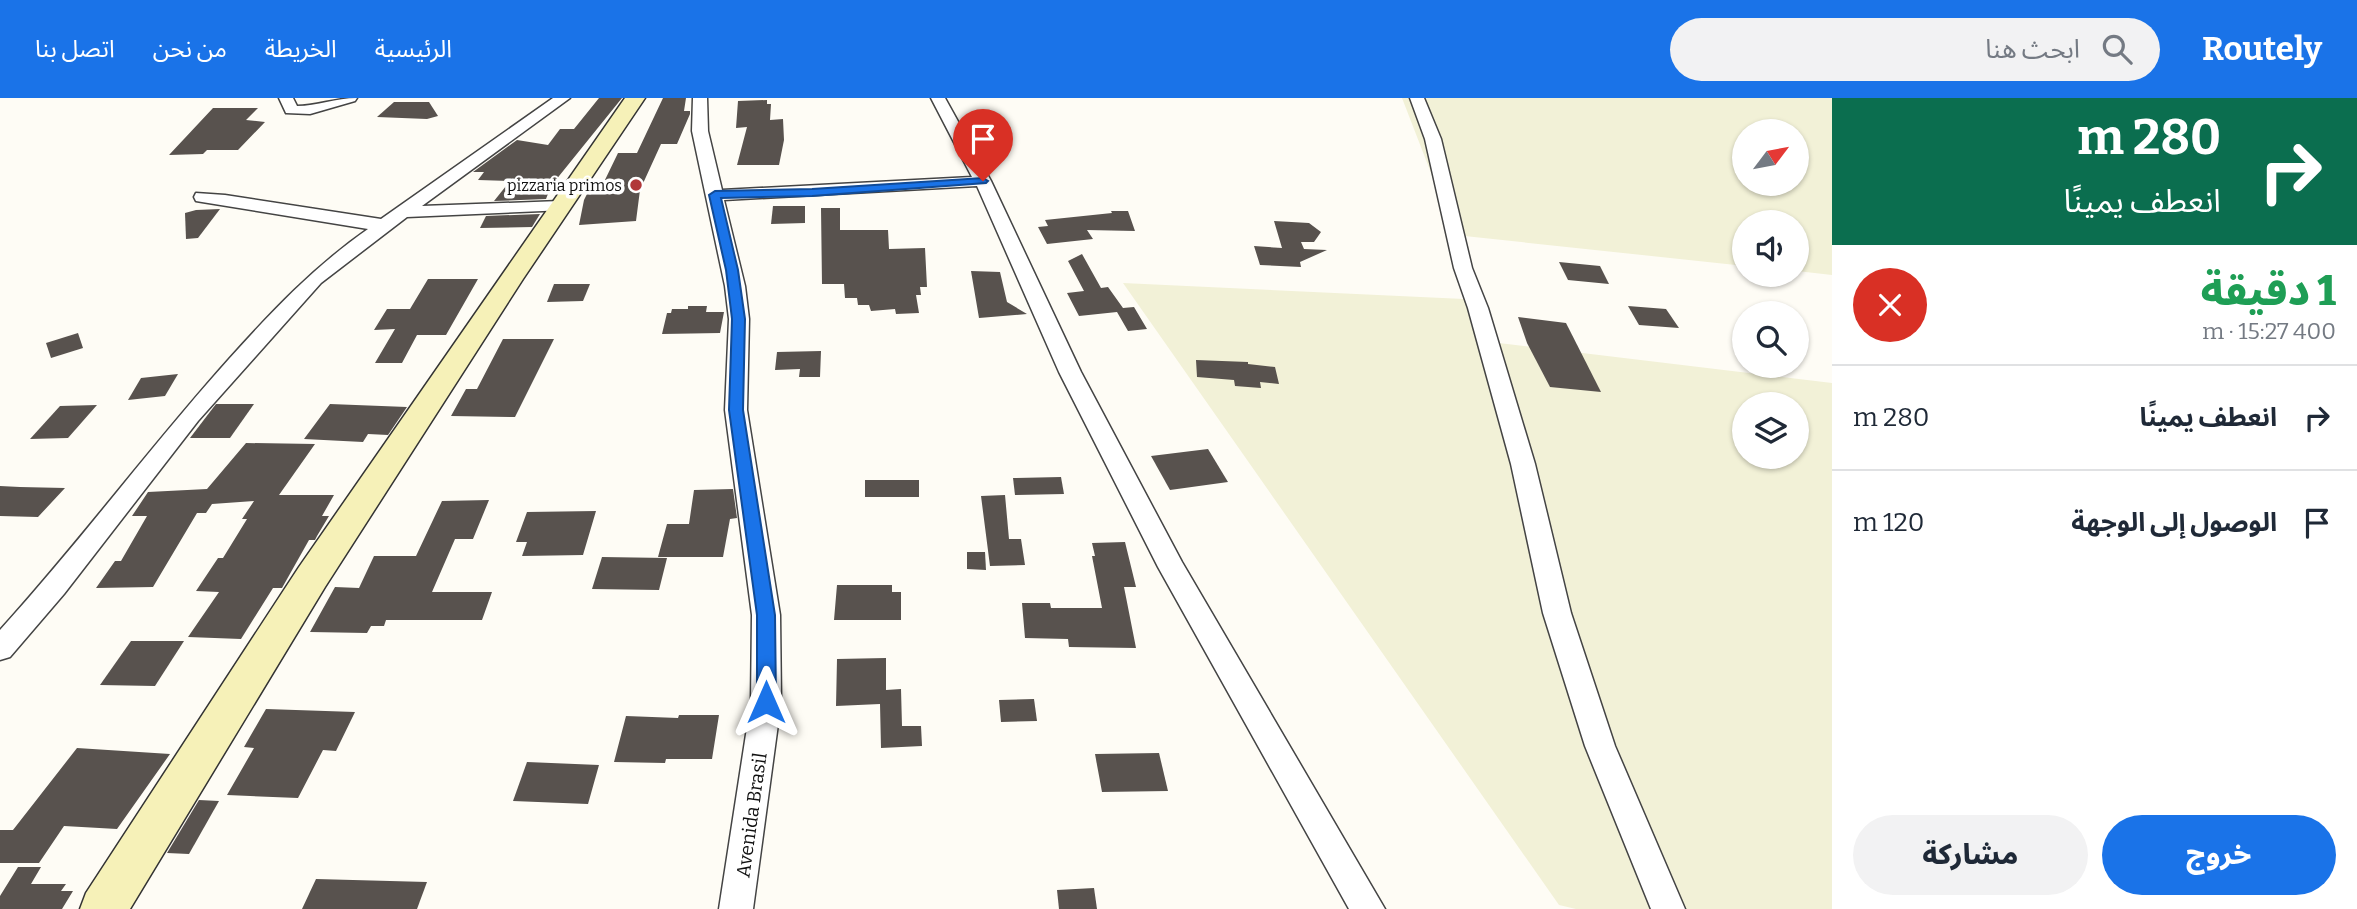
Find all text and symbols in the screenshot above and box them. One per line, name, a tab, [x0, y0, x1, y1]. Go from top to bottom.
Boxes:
search box	[1670, 18, 2160, 81]
text: Routely	[2202, 29, 2322, 69]
icon: search	[2098, 30, 2136, 68]
text: ابحث هنا	[1985, 34, 2080, 65]
text: اتصل بنا	[35, 35, 115, 63]
text: من نحن	[153, 35, 227, 63]
text: الخريطة	[265, 35, 337, 63]
text: الرئيسية	[375, 35, 452, 63]
text: 280 m	[2077, 108, 2221, 167]
pin	[953, 109, 1013, 181]
north arrow	[1732, 119, 1810, 196]
map controls	[1732, 119, 1809, 469]
icon: arrive	[964, 120, 1002, 158]
icon: right	[2245, 126, 2336, 217]
place label: pizzaria primos	[507, 176, 622, 195]
marker: pizzaria primos	[628, 177, 644, 193]
text: انعطف يمينًا	[2064, 182, 2221, 220]
button: sound	[1732, 210, 1809, 287]
text: 1 دقيقة	[2201, 266, 2336, 316]
button: close	[1853, 268, 1927, 342]
button: search	[1732, 301, 1809, 378]
text: 400 m · 15:27	[2202, 317, 2336, 345]
button: layers	[1732, 392, 1809, 469]
icon: right	[2298, 399, 2336, 437]
text: 280 m	[1853, 402, 1929, 433]
text: انعطف يمينًا	[2139, 402, 2277, 433]
icon: arrive	[2298, 504, 2336, 542]
text: 120 m	[1853, 507, 1924, 538]
text: الوصول إلى الوجهة	[2071, 507, 2277, 538]
position arrow	[729, 665, 803, 739]
street label: Avenida Brasil	[731, 751, 772, 879]
button: مشاركة	[1853, 815, 2088, 895]
button: خروج	[2102, 815, 2336, 895]

